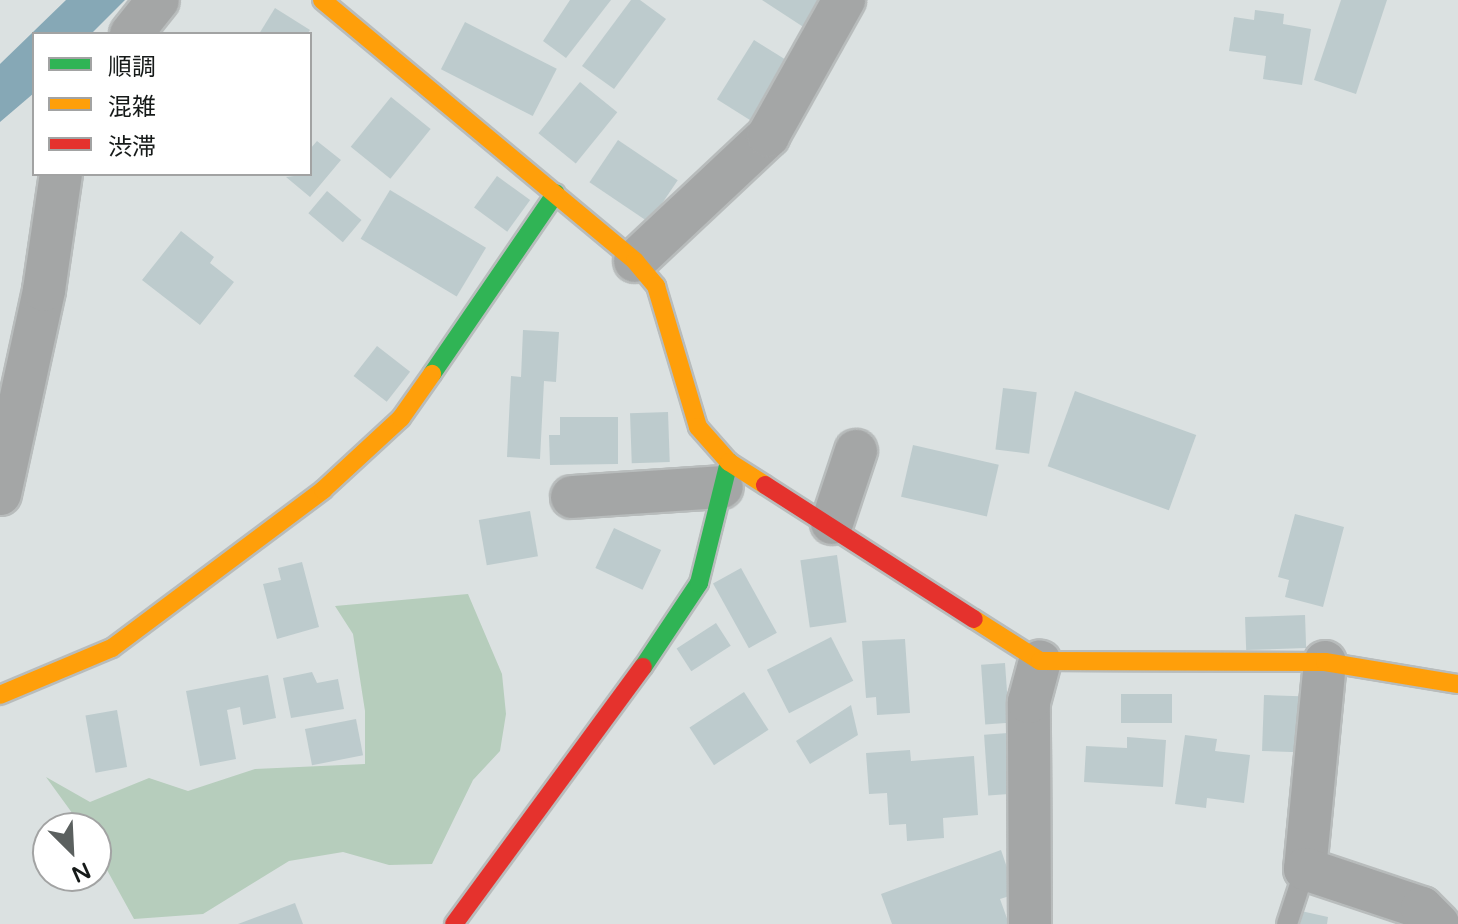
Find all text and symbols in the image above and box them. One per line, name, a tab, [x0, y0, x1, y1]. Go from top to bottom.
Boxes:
legend	[32, 32, 312, 176]
text: 順調	[108, 53, 156, 82]
text: 混雑	[108, 93, 156, 122]
text: 渋滞	[108, 133, 156, 162]
north arrow	[32, 812, 112, 892]
text: N	[68, 857, 94, 888]

